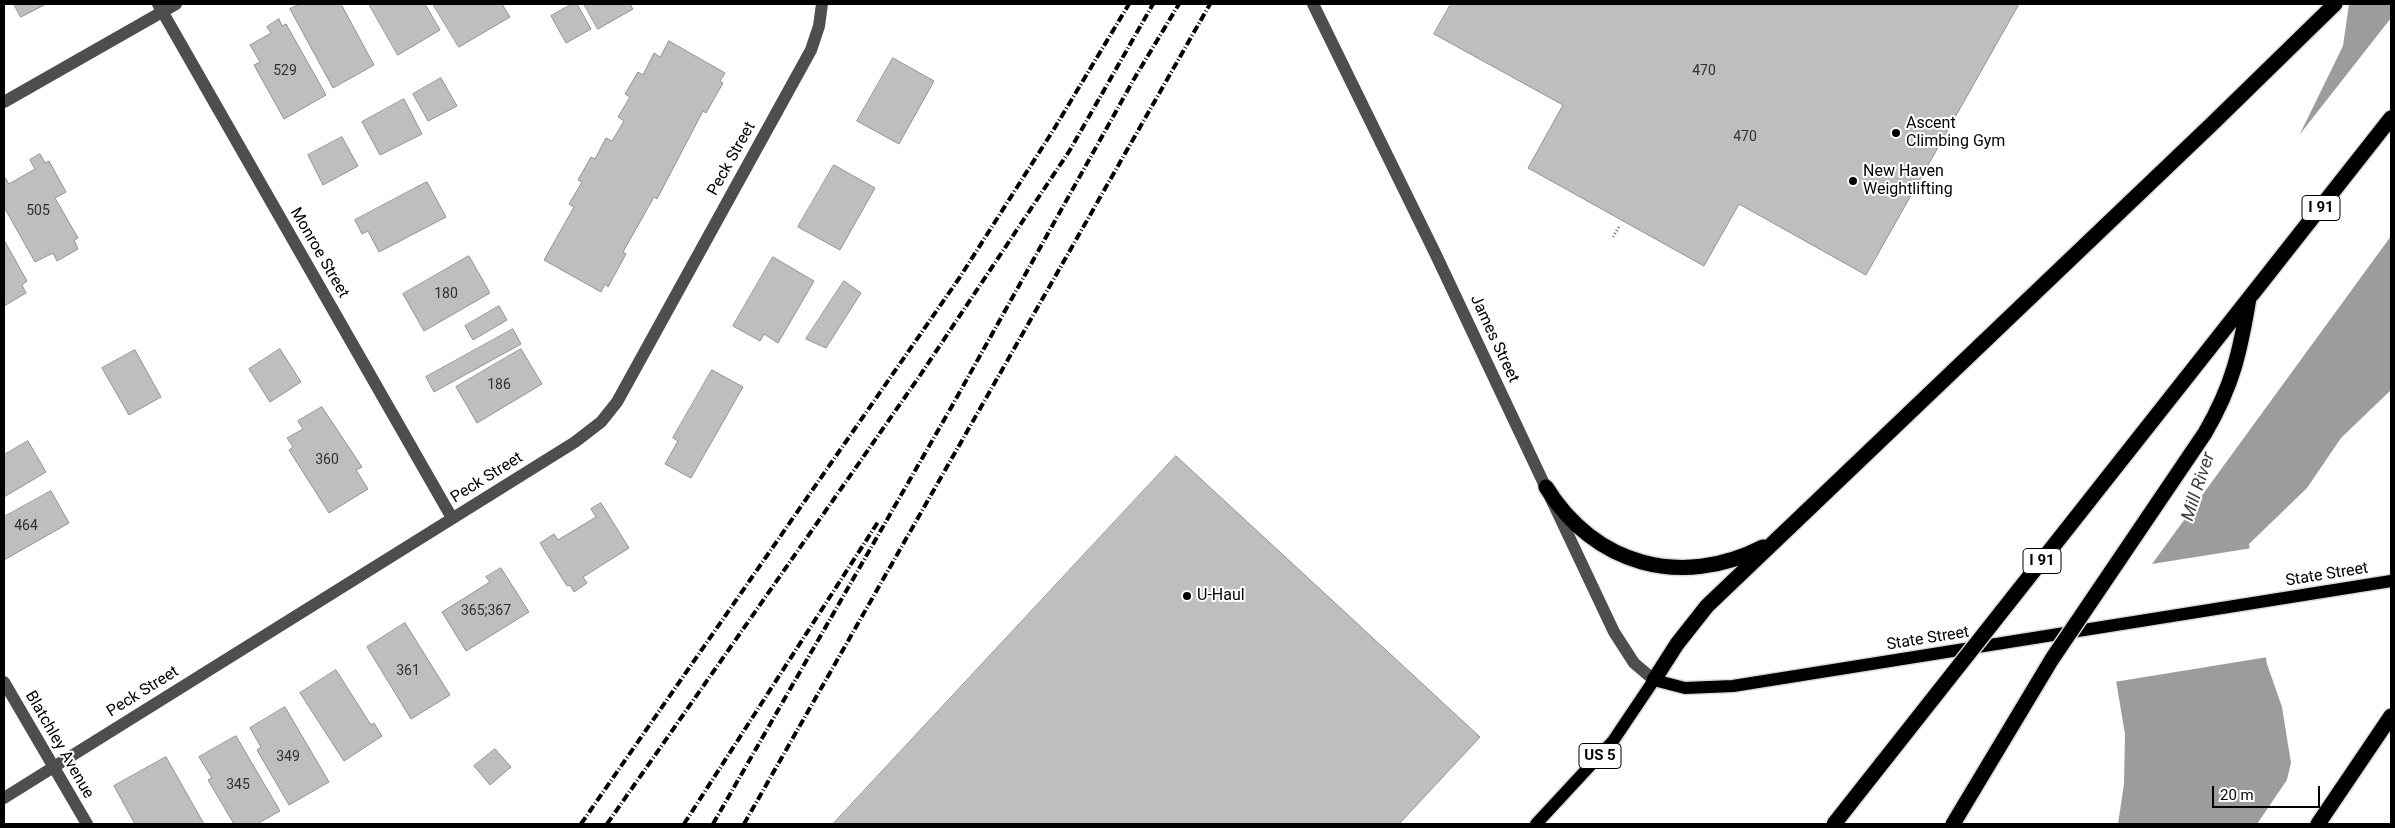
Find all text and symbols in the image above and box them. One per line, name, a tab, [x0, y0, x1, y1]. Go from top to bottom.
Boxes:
house number: 529	[273, 63, 297, 79]
house number: 470	[1692, 63, 1716, 79]
place label: Ascent Climbing Gym	[1906, 114, 2005, 152]
street label: Peck Street	[704, 119, 760, 199]
marker: Ascent Climbing Gym	[1890, 127, 1902, 139]
house number: 470	[1733, 129, 1757, 145]
place label: New Haven Weightlifting	[1863, 162, 1953, 200]
marker: New Haven Weightlifting	[1847, 175, 1859, 187]
road number: I 91	[2302, 196, 2340, 220]
house number: 505	[26, 203, 50, 219]
street label: Monroe Street	[285, 204, 353, 302]
house number: 180	[434, 286, 458, 302]
street label: James Street	[1465, 292, 1523, 386]
house number: 186	[487, 377, 511, 393]
street label: Peck Street	[448, 448, 526, 508]
water label: Mill River	[2178, 450, 2220, 524]
house number: 360	[315, 452, 339, 468]
house number: 464	[14, 518, 38, 534]
road number: I 91	[2023, 548, 2061, 574]
street label: State Street	[2284, 559, 2370, 591]
place label: U-Haul	[1197, 586, 1245, 606]
marker: U-Haul	[1181, 590, 1193, 602]
house number: 365;367	[461, 603, 511, 619]
street label: State Street	[1885, 623, 1971, 655]
street label: Peck Street	[104, 662, 182, 722]
house number: 361	[396, 663, 420, 679]
street label: Blatchley Avenue	[20, 688, 98, 802]
road number: US 5	[1579, 744, 1621, 768]
house number: 349	[276, 749, 300, 765]
scale bar	[2215, 776, 2322, 808]
house number: 345	[226, 777, 250, 793]
text: 20 m	[2220, 786, 2254, 804]

